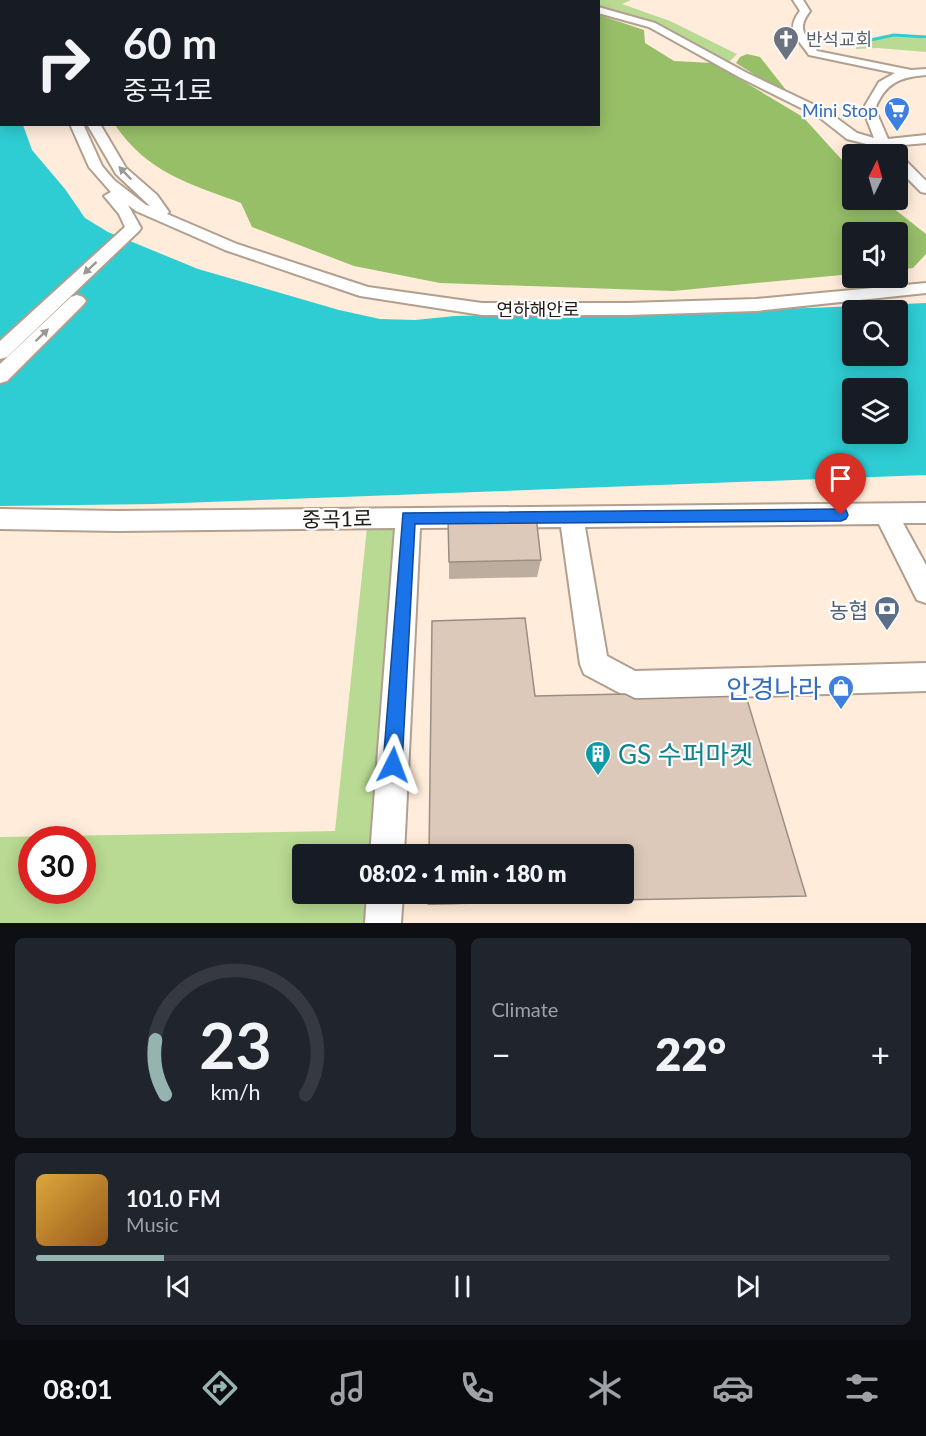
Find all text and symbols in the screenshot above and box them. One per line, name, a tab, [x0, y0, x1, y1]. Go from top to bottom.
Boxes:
text: 60 m	[123, 18, 217, 68]
icon: right	[24, 24, 102, 102]
church icon: 반석교회	[771, 24, 801, 62]
place label: 반석교회	[806, 28, 872, 50]
text: 중곡1로	[123, 73, 213, 106]
supermarket icon: Mini Stop	[882, 95, 912, 133]
place label: Mini Stop	[802, 99, 878, 121]
north arrow	[842, 144, 908, 210]
map controls	[842, 144, 908, 444]
one-way arrow	[118, 166, 132, 181]
button: sound	[842, 222, 908, 288]
one-way arrow	[83, 261, 98, 274]
street label: 연하해안로	[497, 298, 579, 320]
button: search	[842, 300, 908, 366]
one-way arrow	[34, 328, 49, 342]
button: layers	[842, 378, 908, 444]
pin	[815, 453, 866, 515]
icon: arrive	[824, 462, 857, 495]
street label: 중곡1로	[302, 505, 372, 531]
bank icon: 농협	[872, 594, 902, 632]
place label: 농협	[829, 597, 868, 622]
place label: 안경나라	[726, 672, 822, 704]
shop icon: 안경나라	[826, 673, 856, 711]
position arrow	[361, 733, 425, 797]
place label: GS 수퍼마켓	[618, 738, 753, 770]
building icon: GS 수퍼마켓	[583, 739, 613, 777]
speed limit sign: 30	[18, 826, 96, 904]
text: 08:02 · 1 min · 180 m	[360, 860, 566, 887]
text: Climate	[492, 997, 558, 1021]
text: 23	[199, 1007, 271, 1082]
text: 22°	[655, 1027, 726, 1081]
text: −	[492, 1034, 511, 1074]
text: +	[871, 1034, 890, 1074]
text: km/h	[210, 1079, 260, 1105]
text: 101.0 FM	[126, 1185, 221, 1212]
text: Music	[126, 1212, 179, 1236]
icon: previous	[162, 1270, 195, 1303]
icon: pause	[446, 1270, 479, 1303]
icon: next	[731, 1270, 764, 1303]
icon: directions	[199, 1367, 241, 1409]
icon: music	[327, 1367, 369, 1409]
icon: phone	[456, 1367, 498, 1409]
icon: climate	[584, 1367, 626, 1409]
icon: car	[712, 1367, 754, 1409]
icon: filters	[841, 1367, 883, 1409]
text: 08:01	[43, 1372, 113, 1405]

